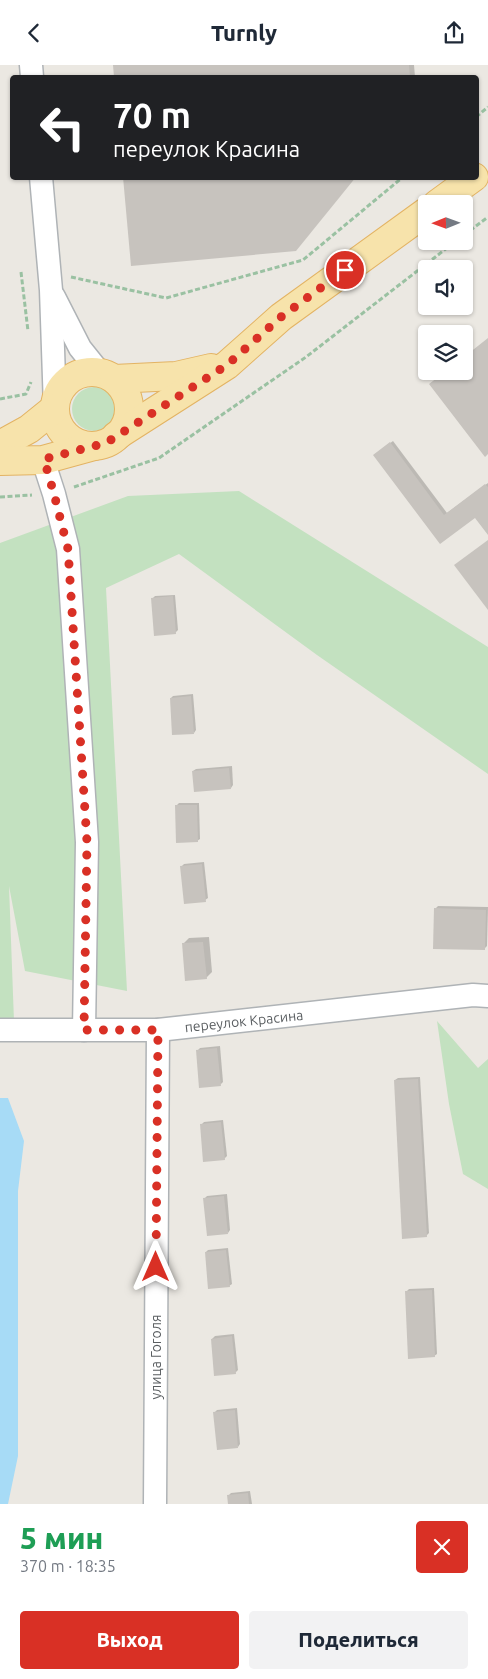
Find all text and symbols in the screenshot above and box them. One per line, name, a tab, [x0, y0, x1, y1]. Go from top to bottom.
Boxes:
icon: back	[20, 19, 48, 47]
icon: share	[440, 19, 468, 47]
text: Turnly	[211, 20, 277, 45]
icon: left	[30, 95, 95, 160]
text: 70 m	[113, 95, 191, 135]
text: переулок Красина	[113, 136, 300, 161]
north arrow	[418, 195, 472, 250]
map controls	[418, 195, 473, 380]
pin	[324, 249, 366, 291]
icon: arrive	[331, 256, 359, 284]
button: sound	[418, 260, 473, 315]
button: layers	[418, 325, 473, 380]
street label: переулок Красина	[184, 1007, 304, 1035]
position arrow	[129, 1240, 181, 1292]
street label: улица Гоголя	[148, 1315, 164, 1399]
text: 5 мин	[20, 1521, 103, 1555]
button: close	[416, 1521, 468, 1573]
text: 370 m · 18:35	[20, 1557, 116, 1575]
button: Выход	[20, 1611, 239, 1669]
button: Поделиться	[249, 1611, 468, 1669]

